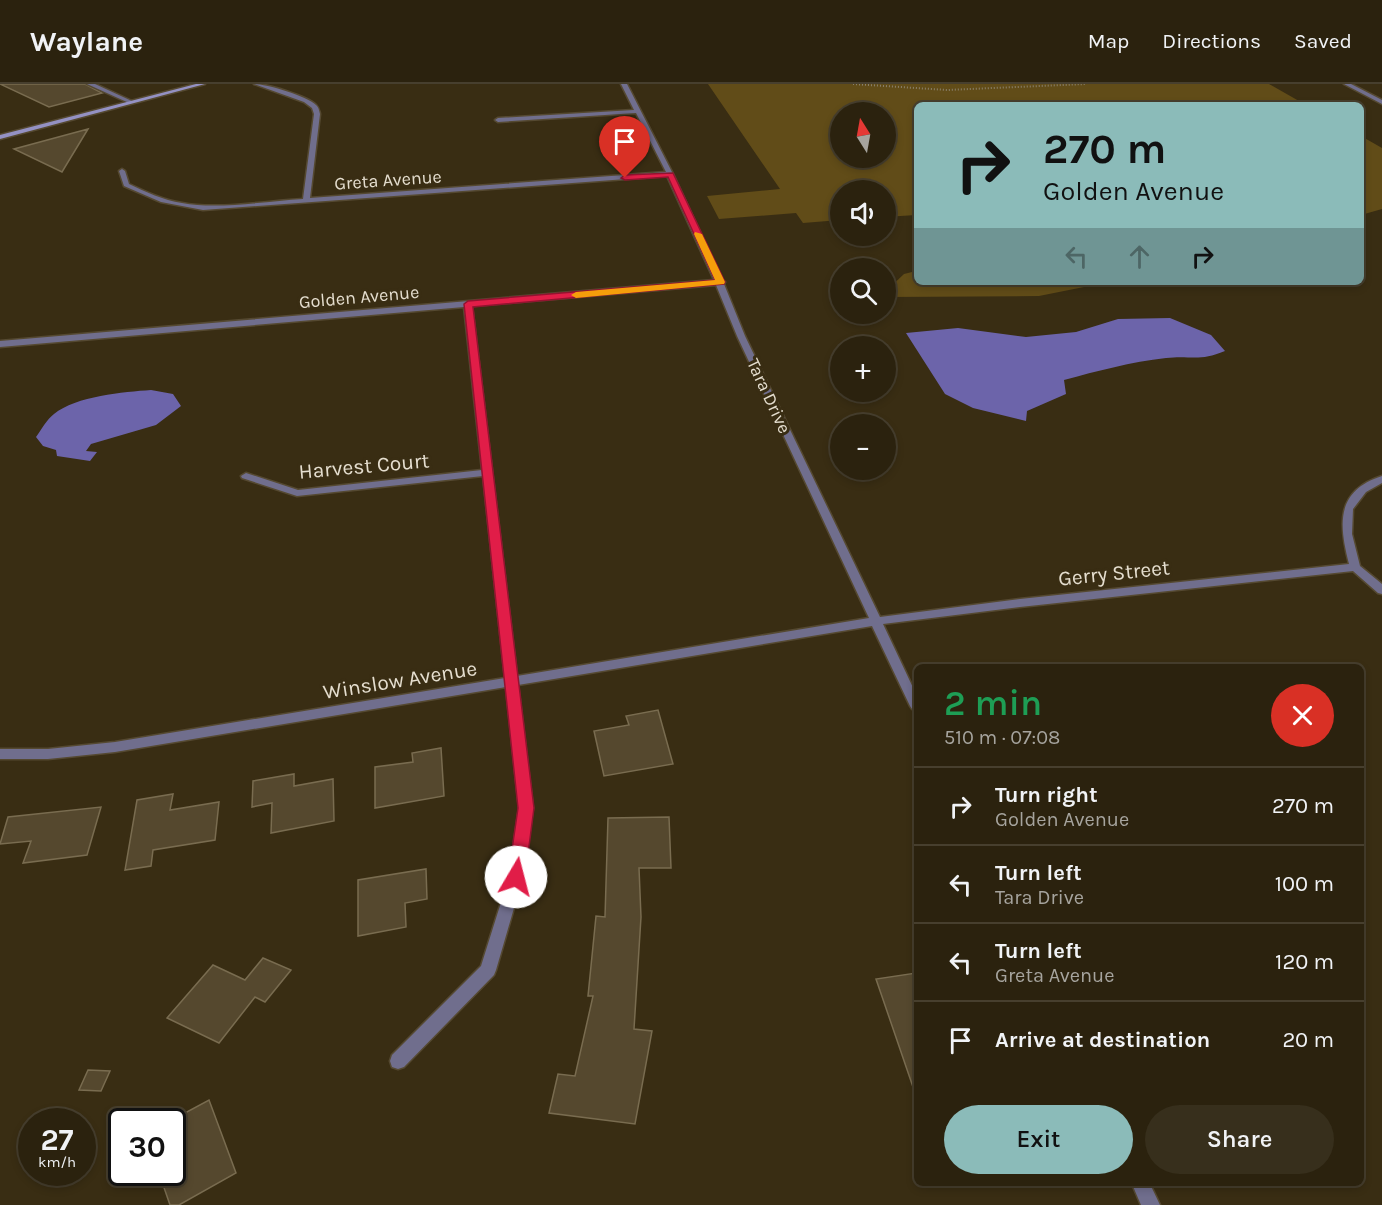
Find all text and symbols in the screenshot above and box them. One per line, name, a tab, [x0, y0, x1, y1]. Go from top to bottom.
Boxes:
text: Waylane	[30, 25, 143, 58]
text: Map	[1088, 29, 1129, 53]
text: Directions	[1162, 29, 1261, 53]
text: Saved	[1294, 29, 1352, 53]
north arrow	[830, 102, 896, 168]
map controls	[830, 102, 896, 480]
pin	[599, 116, 650, 178]
text: 270 m	[1043, 124, 1166, 174]
icon: arrive	[608, 125, 641, 158]
icon: right	[944, 126, 1022, 204]
street label: Greta Avenue	[334, 165, 442, 195]
text: Golden Avenue	[1043, 175, 1224, 207]
button: sound	[830, 180, 896, 246]
icon: left	[1060, 240, 1093, 273]
icon: ahead	[1123, 240, 1156, 273]
icon: right	[1186, 240, 1219, 273]
button: search	[830, 258, 896, 324]
street label: Golden Avenue	[298, 281, 420, 313]
button: +	[830, 336, 896, 402]
street label: Tara Drive	[742, 355, 796, 437]
button: −	[830, 414, 896, 480]
street label: Harvest Court	[298, 448, 430, 484]
street label: Gerry Street	[1057, 555, 1171, 591]
street label: Winslow Avenue	[321, 656, 479, 704]
text: 2 min	[944, 682, 1042, 724]
button: close	[1271, 684, 1334, 747]
text: 510 m · 07:08	[944, 726, 1060, 749]
text: Turn right	[995, 782, 1098, 808]
icon: right	[944, 790, 977, 823]
text: 270 m	[1272, 793, 1334, 819]
text: Golden Avenue	[995, 808, 1129, 831]
position arrow	[484, 845, 548, 909]
text: Turn left	[995, 860, 1082, 886]
icon: left	[944, 868, 977, 901]
text: 100 m	[1275, 871, 1334, 897]
text: Tara Drive	[995, 886, 1084, 909]
text: Turn left	[995, 938, 1082, 964]
icon: left	[944, 946, 977, 979]
text: 120 m	[1275, 949, 1334, 975]
text: Greta Avenue	[995, 964, 1114, 987]
icon: arrive	[944, 1024, 977, 1057]
text: Arrive at destination	[995, 1027, 1210, 1053]
text: 20 m	[1282, 1027, 1334, 1053]
button: Exit	[944, 1105, 1133, 1174]
button: Share	[1145, 1105, 1334, 1174]
speed limit sign: 30	[108, 1108, 186, 1186]
text: 27	[40, 1122, 74, 1158]
text: km/h	[38, 1153, 76, 1171]

